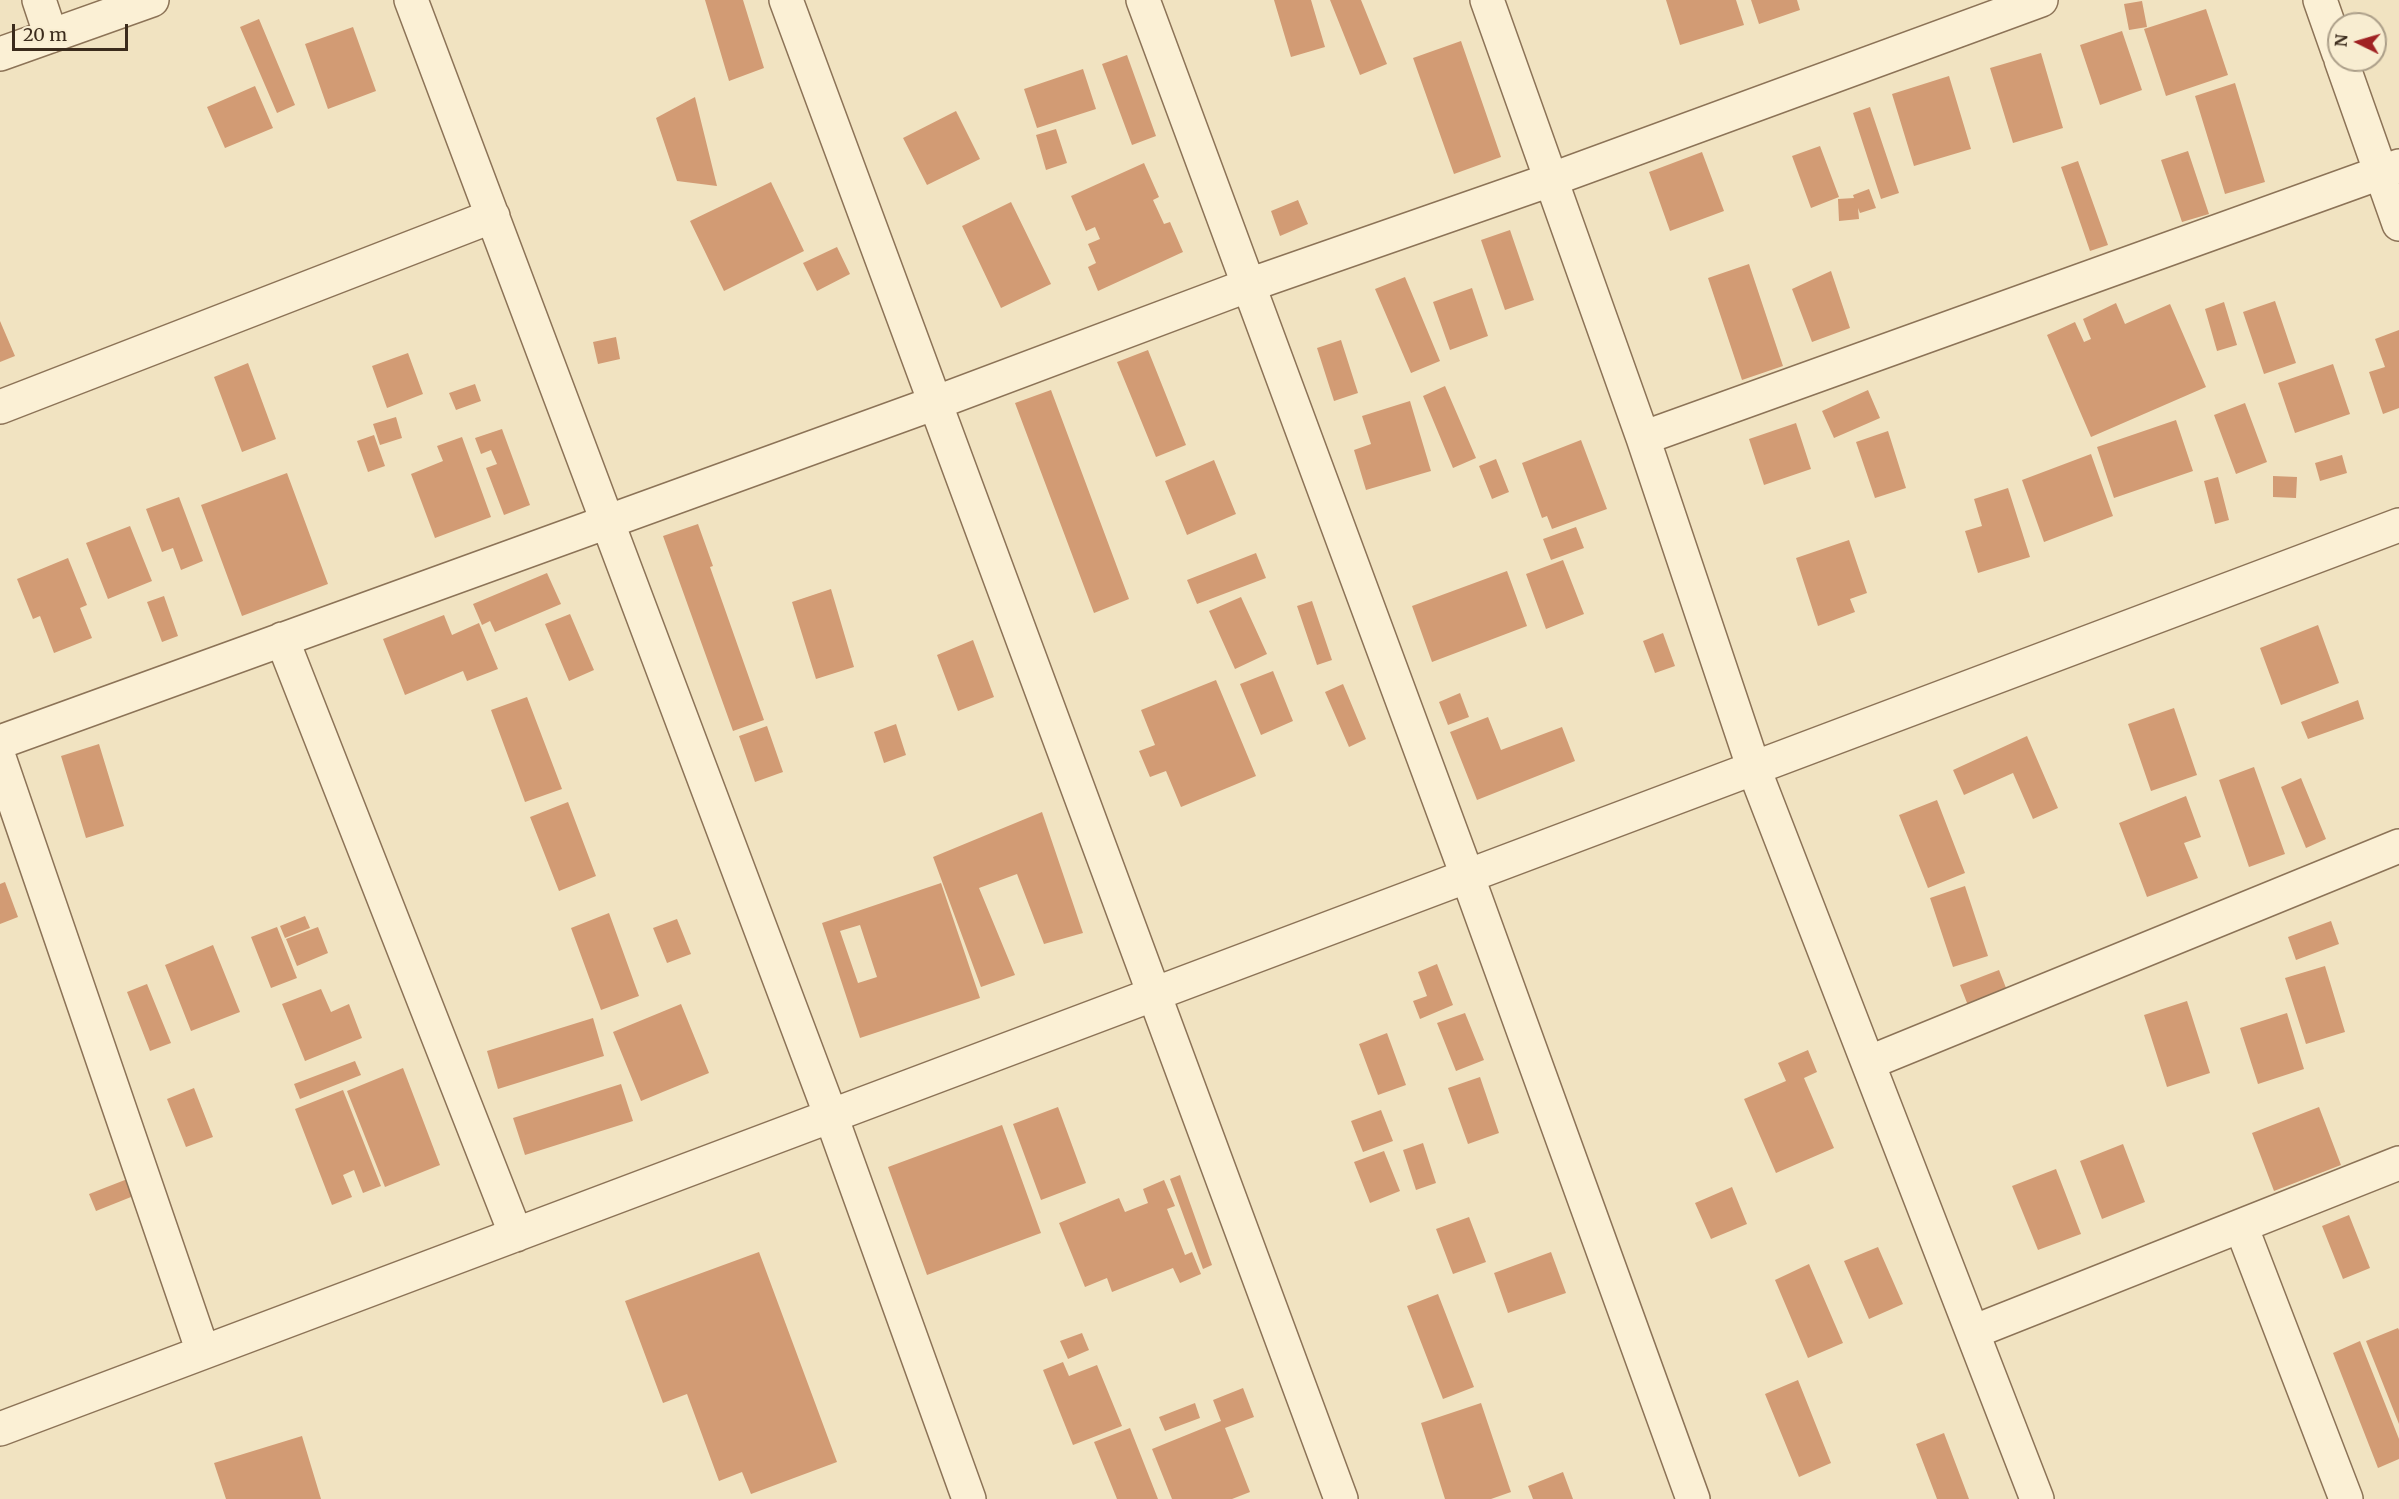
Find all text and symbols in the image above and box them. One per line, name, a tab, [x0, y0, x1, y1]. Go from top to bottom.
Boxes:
scale bar	[15, 12, 130, 50]
north arrow	[2327, 12, 2387, 72]
text: 20 m	[23, 23, 67, 46]
text: N	[2331, 33, 2352, 48]

